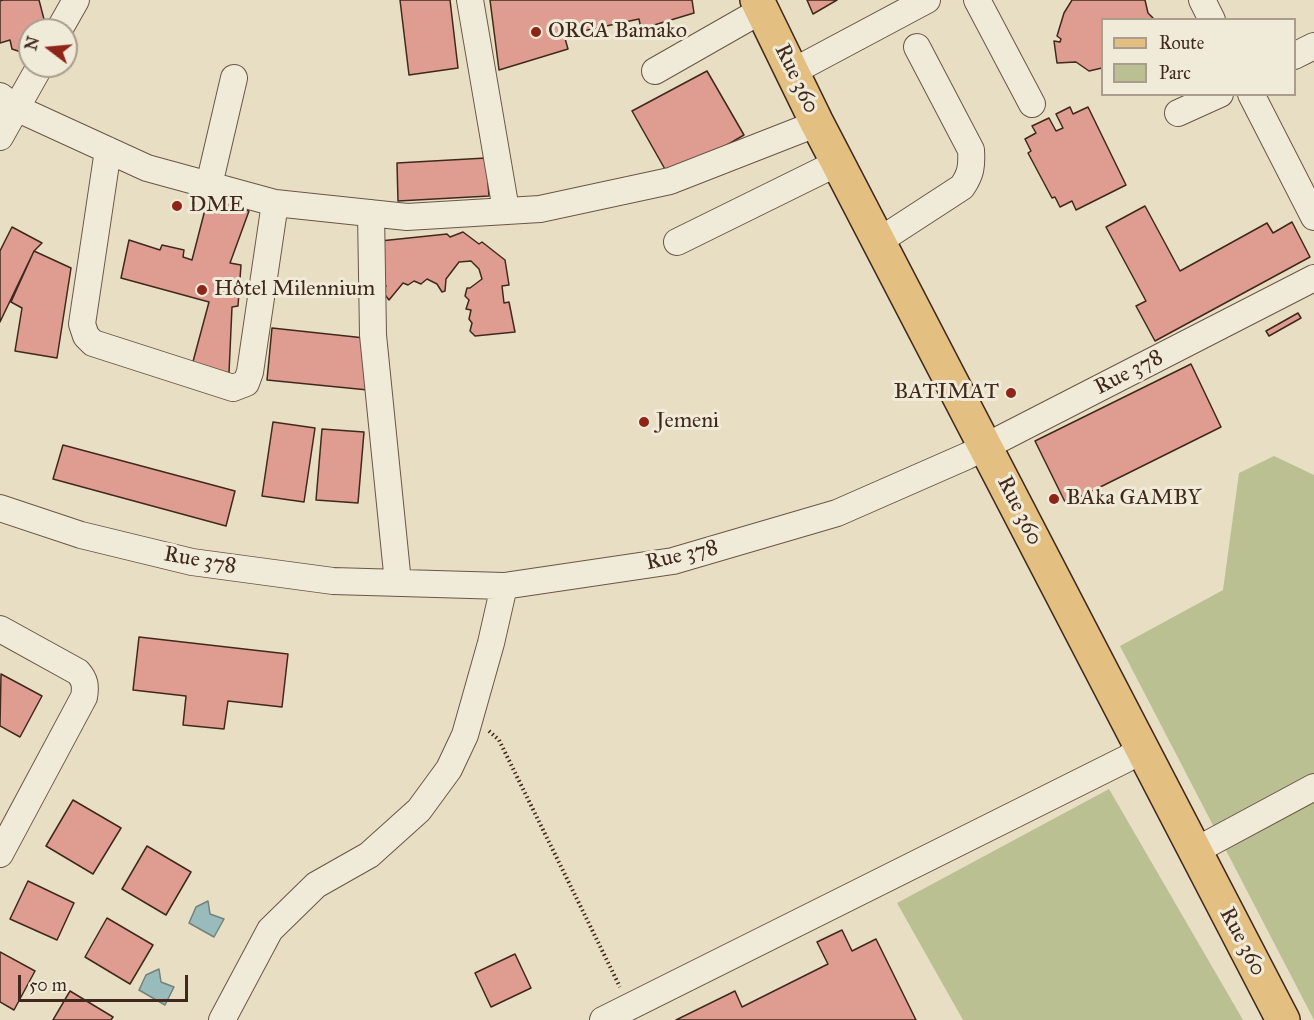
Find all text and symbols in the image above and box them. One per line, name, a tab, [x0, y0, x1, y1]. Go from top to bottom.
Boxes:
north arrow	[18, 18, 78, 78]
legend	[1101, 18, 1296, 96]
place label: ORCA Bamako	[548, 19, 687, 45]
marker: ORCA Bamako	[529, 25, 543, 39]
text: Route	[1159, 32, 1204, 54]
text: N	[21, 34, 43, 53]
street label: Rue 360	[768, 40, 824, 118]
text: Parc	[1159, 62, 1191, 84]
place label: DME	[189, 193, 245, 219]
marker: DME	[170, 199, 184, 213]
place label: Hôtel Milennium	[214, 277, 375, 303]
marker: Hôtel Milennium	[195, 283, 209, 297]
street label: Rue 378	[1090, 345, 1168, 401]
place label: BATIMAT	[894, 380, 999, 406]
marker: BATIMAT	[1004, 386, 1018, 400]
place label: Jemeni	[656, 409, 719, 435]
marker: Jemeni	[637, 415, 651, 429]
street label: Rue 360	[990, 472, 1048, 550]
place label: BAka GAMBY	[1066, 486, 1201, 512]
marker: BAka GAMBY	[1047, 492, 1061, 506]
street label: Rue 378	[643, 535, 721, 577]
street label: Rue 378	[162, 542, 238, 580]
street label: Rue 360	[1213, 903, 1271, 981]
scale bar	[21, 963, 190, 1001]
text: 50 m	[29, 974, 67, 996]

